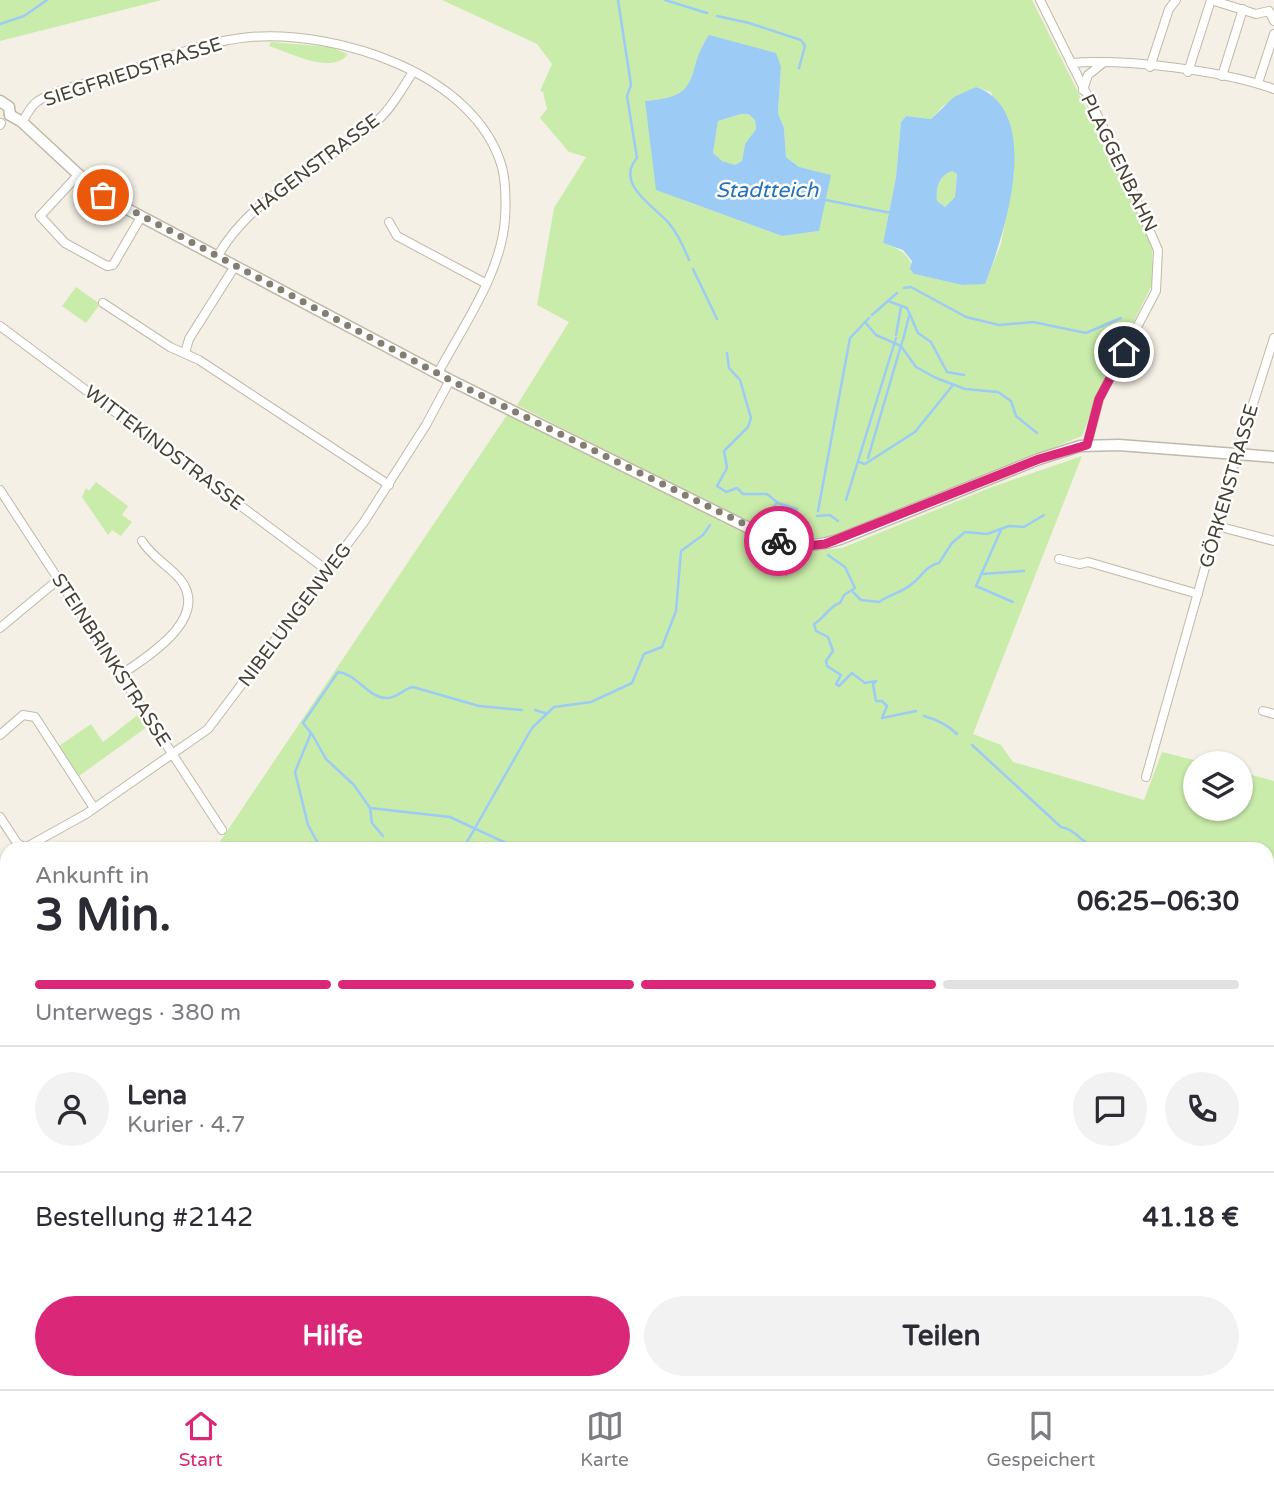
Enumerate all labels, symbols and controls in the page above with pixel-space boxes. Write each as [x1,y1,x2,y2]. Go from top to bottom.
street label: SIEGFRIEDSTRASSE [41,33,225,111]
street label: PLAGGENBAHN [1076,91,1162,235]
street label: HAGENSTRASSE [246,109,384,221]
pin [73,165,133,225]
icon: bag [84,176,122,214]
water label: Stadtteich [716,178,819,203]
pin [1094,322,1154,382]
icon: home [1105,333,1143,371]
street label: WITTEKINDSTRASSE [80,381,248,515]
street label: GÖRKENSTRASSE [1195,402,1263,570]
courier [744,506,814,576]
icon: bike [760,522,798,560]
street label: NIBELUNGENWEG [234,539,356,691]
street label: STEINBRINKSTRASSE [47,570,175,750]
map controls [1183,751,1253,821]
button: layers [1183,751,1253,821]
text: Ankunft in [35,862,149,890]
text: 06:25–06:30 [1077,886,1239,917]
text: 3 Min. [35,888,171,943]
text: Unterwegs · 380 m [35,999,241,1027]
button: person [35,1072,109,1146]
button: chat [1073,1072,1147,1146]
button: phone [1165,1072,1239,1146]
text: Lena [127,1080,187,1111]
text: Kurier · 4.7 [127,1111,245,1139]
text: Bestellung #2142 [35,1202,253,1233]
text: 41.18 € [1142,1202,1239,1233]
button: Hilfe [35,1296,630,1376]
button: Teilen [644,1296,1239,1376]
tab: Start [179,1407,223,1471]
tab: Karte [580,1407,629,1471]
tab: Gespeichert [986,1407,1095,1471]

